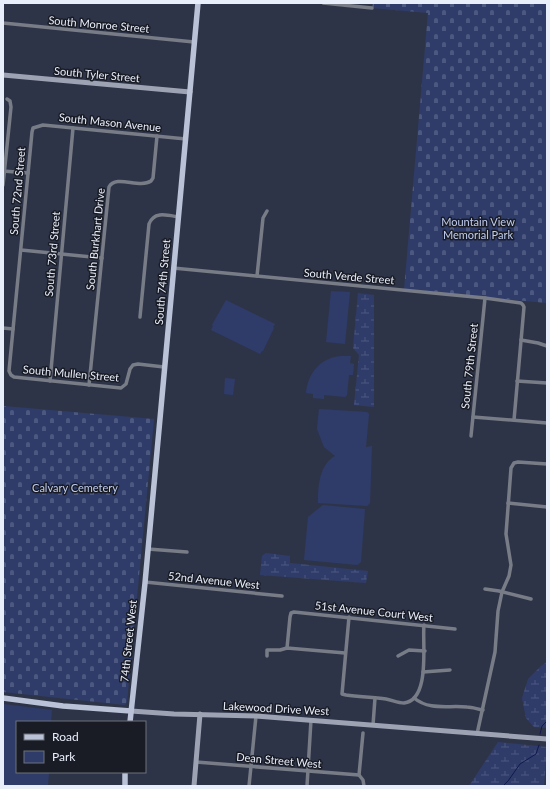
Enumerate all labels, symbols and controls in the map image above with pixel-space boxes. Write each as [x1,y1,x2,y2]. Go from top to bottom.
street label: South Monroe Street [48,13,150,35]
street label: South Tyler Street [54,64,140,84]
street label: South Mason Avenue [58,110,162,134]
street label: South 72nd Street [7,147,27,235]
street label: South Burkhart Drive [83,187,107,291]
street label: South 73rd Street [42,211,62,297]
park label: Mountain View Memorial Park [441,215,515,241]
street label: South 74th Street [152,239,172,325]
street label: South Verde Street [303,266,395,286]
street label: South 79th Street [458,323,480,409]
street label: South Mullen Street [22,362,120,384]
park label: Calvary Cemetery [32,481,118,494]
street label: 52nd Avenue West [168,569,260,591]
street label: 51st Avenue Court West [314,598,434,624]
street label: 74th Street West [117,599,139,683]
street label: Lakewood Drive West [223,699,329,717]
legend [16,721,146,773]
text: Road [52,729,79,744]
text: Park [52,749,76,764]
street label: Dean Street West [236,750,322,770]

